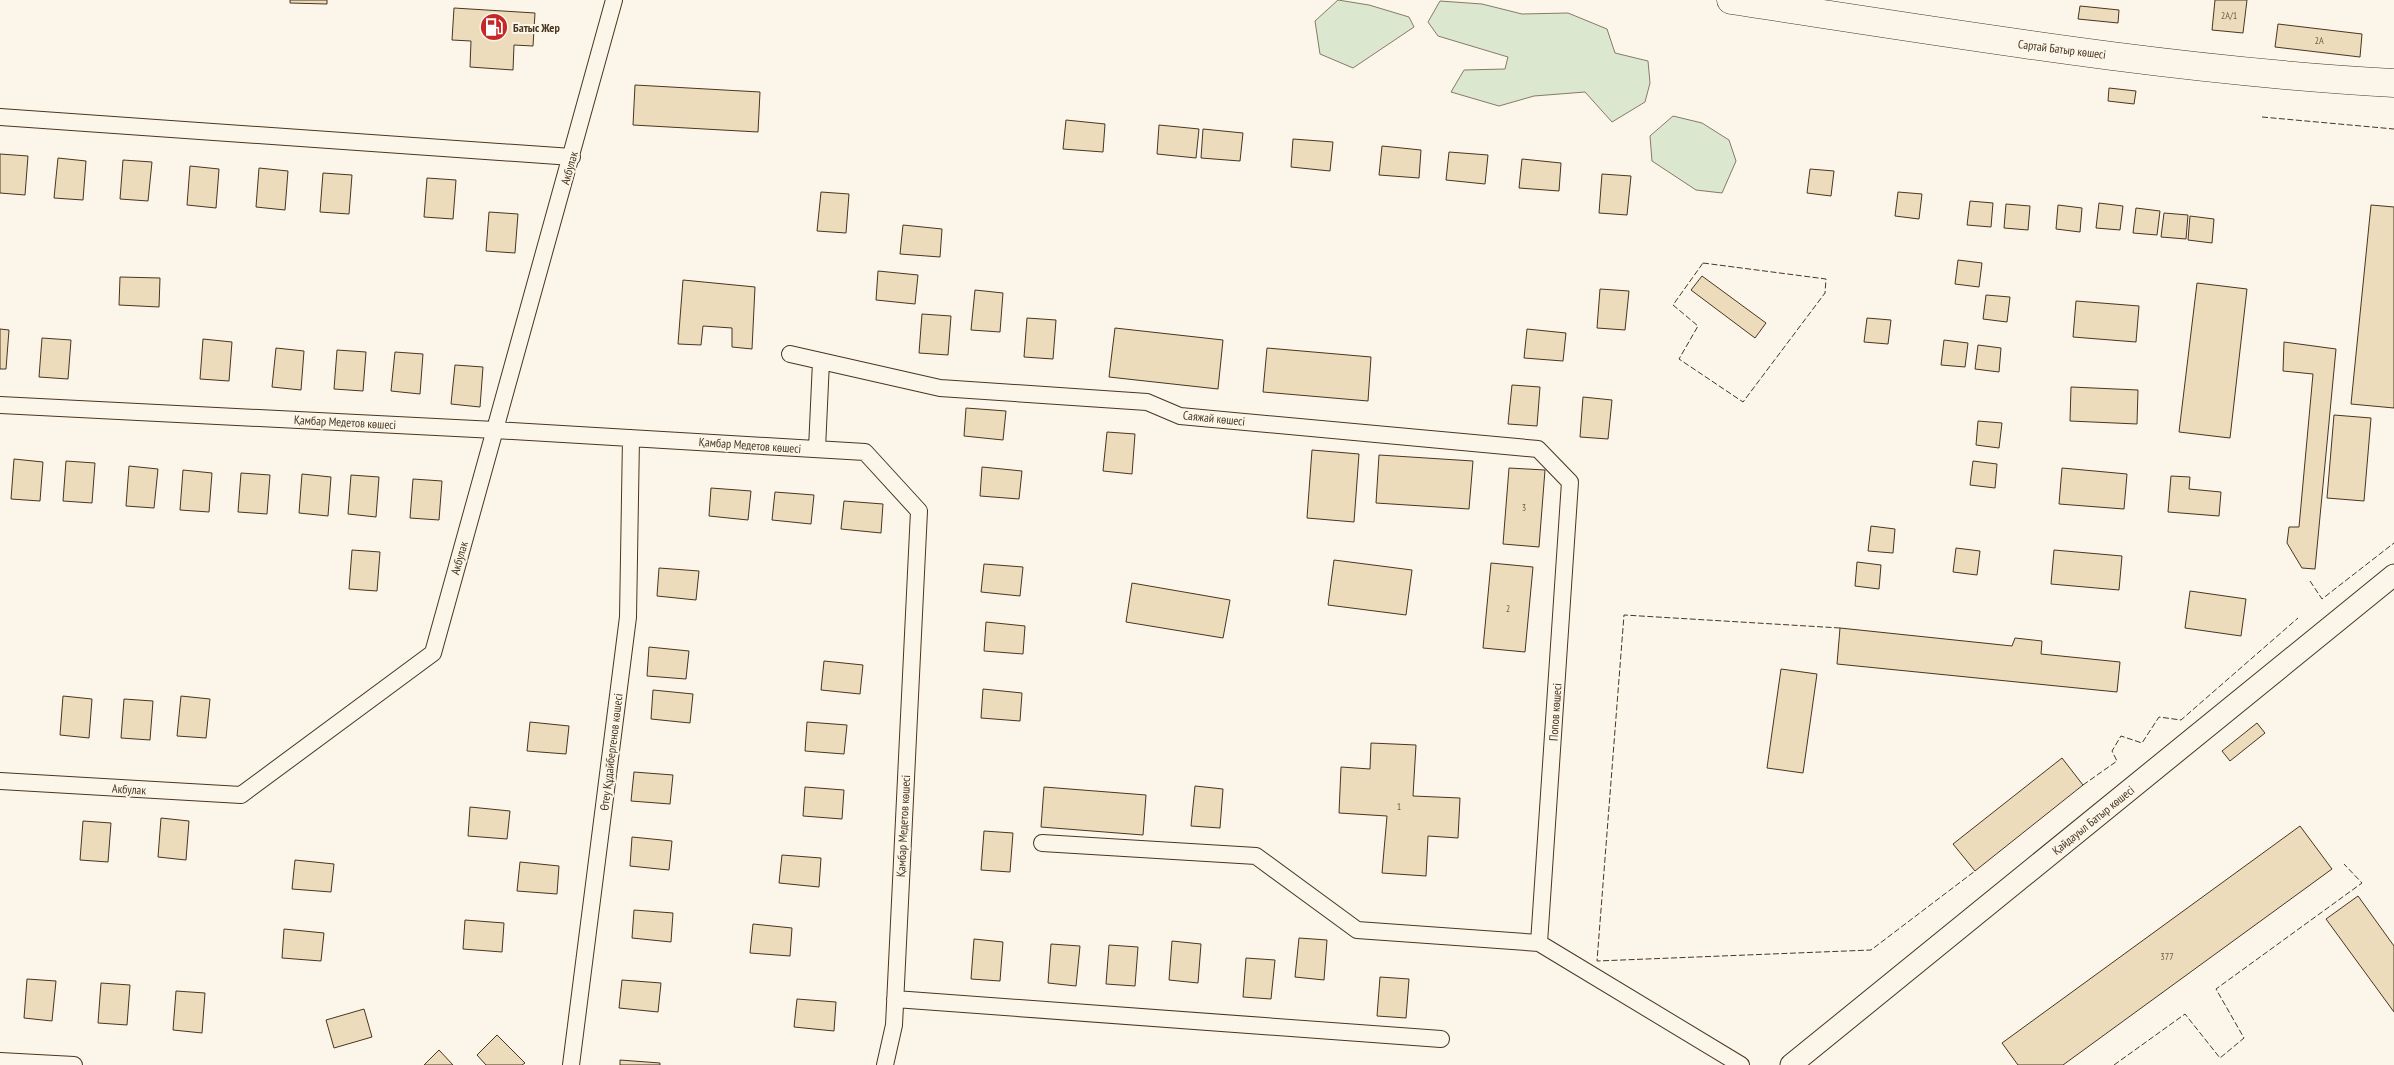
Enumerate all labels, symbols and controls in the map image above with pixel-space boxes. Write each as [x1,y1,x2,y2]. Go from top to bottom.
house number: 2А/1 [2221,9,2237,22]
fuel station icon: Батыс Жер [479,12,509,42]
place label: Батыс Жер [513,20,561,35]
house number: 2А [2314,34,2324,47]
street label: Сартай Батыр көшесі [2017,36,2107,62]
street label: Акбулак [557,149,581,186]
street label: Саяжай көшесі [1182,407,1246,429]
street label: Қамбар Медетов көшесі [293,412,397,432]
street label: Қамбар Медетов көшесі [698,434,802,456]
house number: 3 [1522,501,1526,514]
street label: Акбулак [447,539,471,576]
house number: 2 [1506,602,1510,615]
street label: Попов көшесі [1546,683,1564,741]
street label: Өтеу Құдайбергенов көшесі [596,693,626,811]
street label: Қамбар Медетов көшесі [893,774,913,878]
street label: Акбулак [112,781,147,797]
street label: Қайдауыл Батыр көшесі [2049,782,2137,858]
house number: 1 [1397,800,1401,813]
house number: 377 [2160,950,2174,963]

